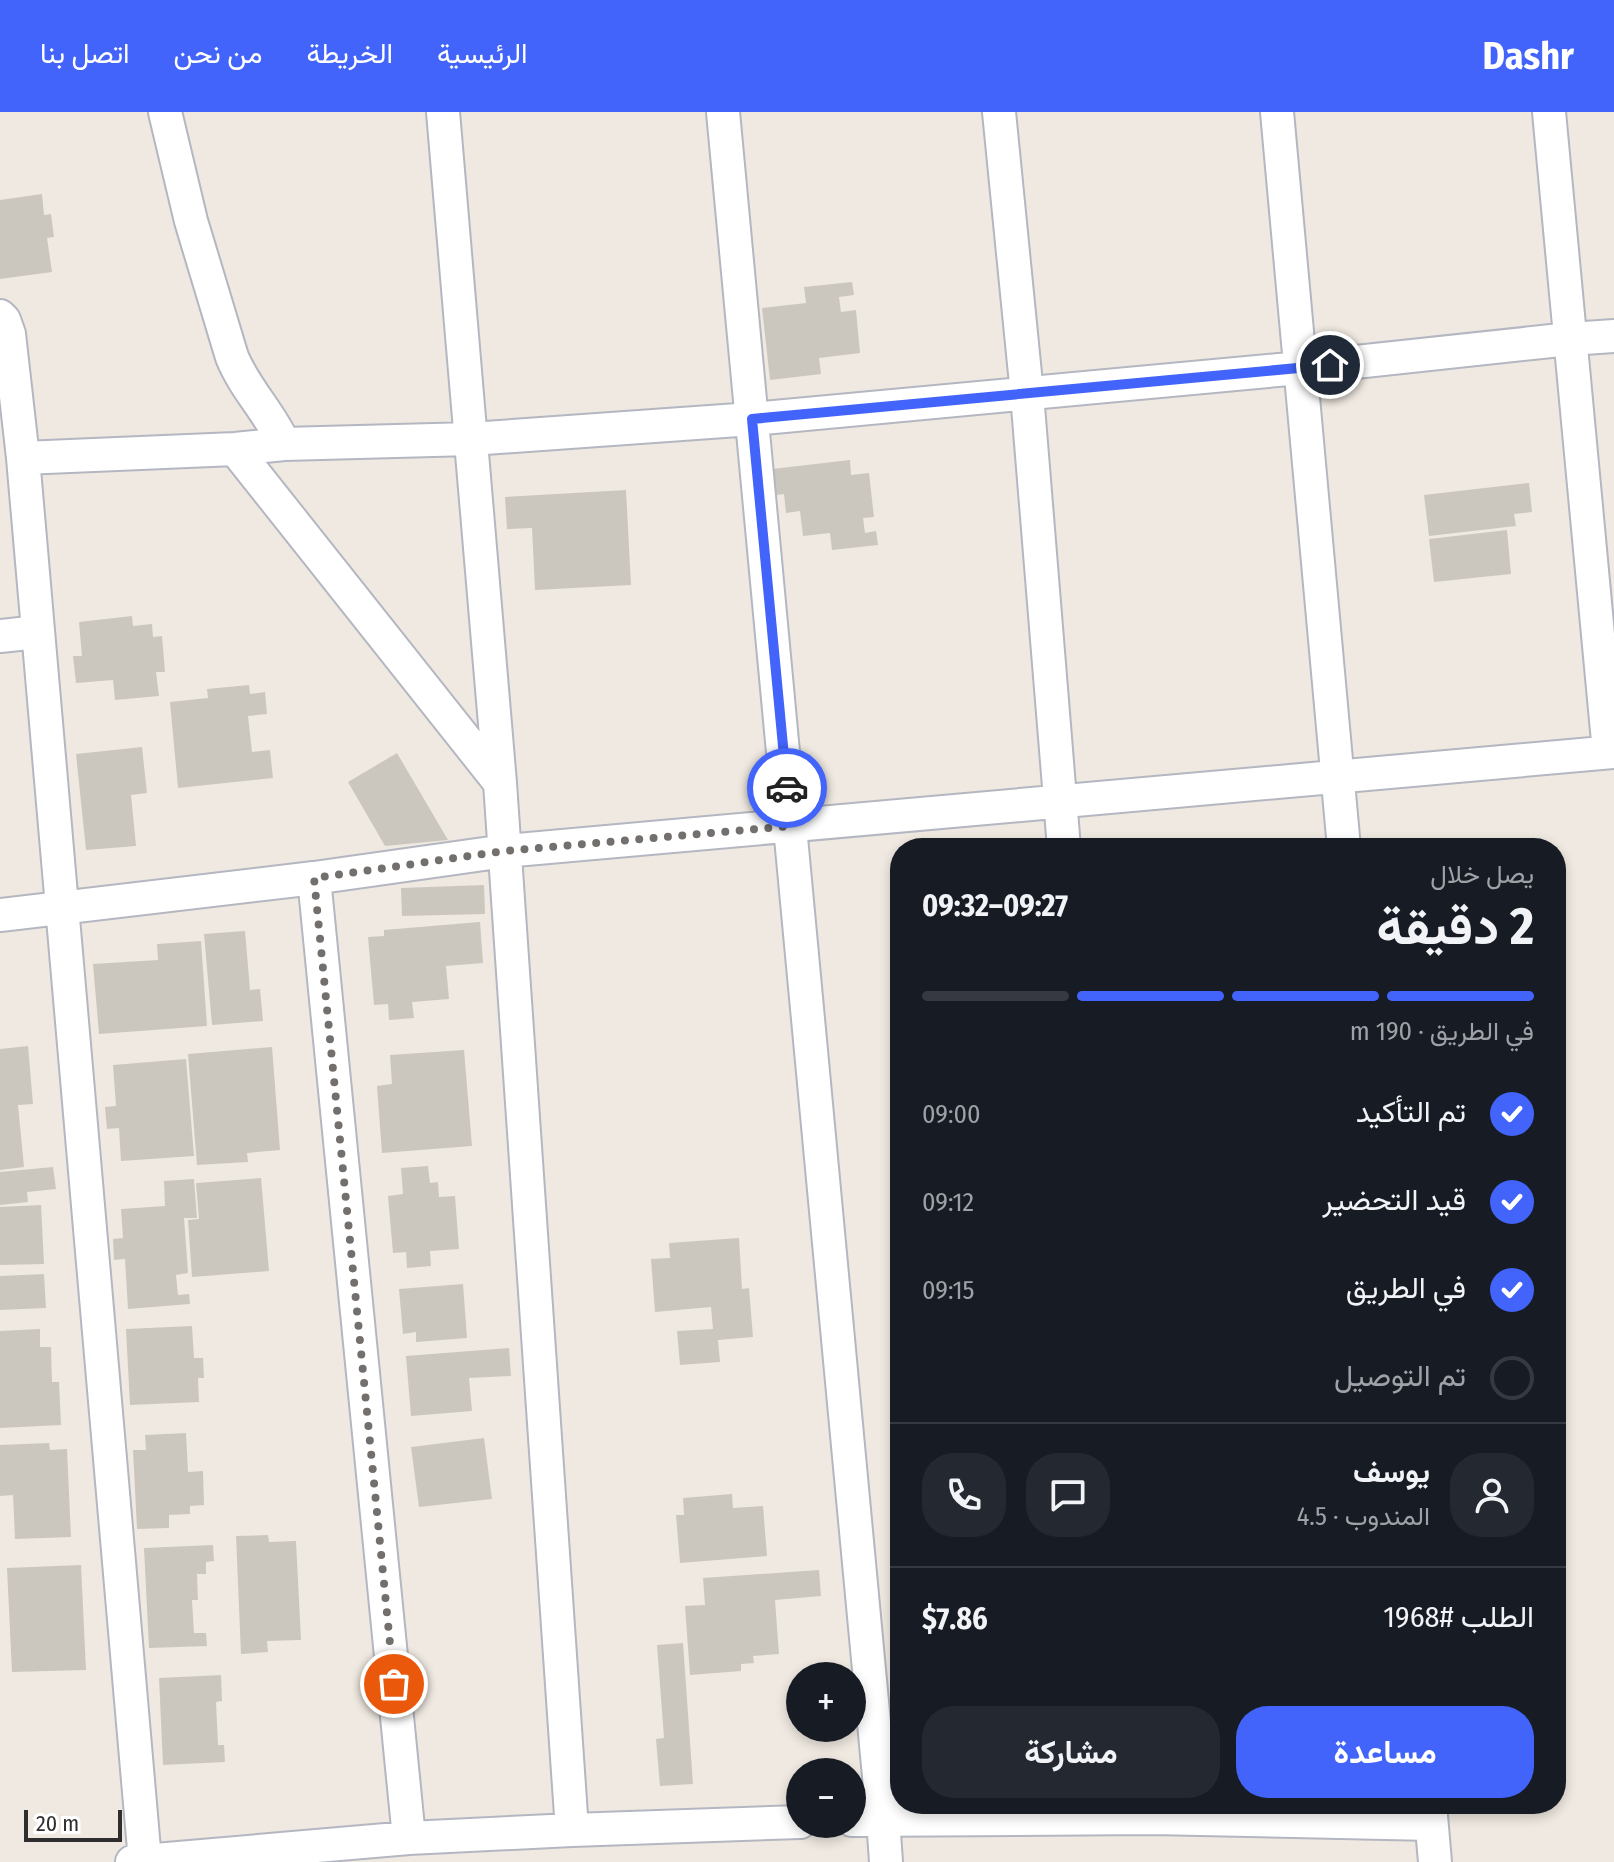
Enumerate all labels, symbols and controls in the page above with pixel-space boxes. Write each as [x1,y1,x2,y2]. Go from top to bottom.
text: Dashr [1483,33,1574,79]
text: اتصل بنا [40,37,130,70]
text: من نحن [174,37,262,70]
text: الخريطة [306,37,393,70]
text: الرئيسية [437,37,528,70]
pin [1296,331,1364,399]
icon: home [1308,343,1352,387]
courier [747,748,827,828]
icon: car [765,766,809,810]
text: يصل خلال [1430,859,1534,890]
text: 09:27–09:32 [922,888,1068,924]
text: 2 دقيقة [1376,895,1534,958]
text: في الطريق · 190 m [1350,1016,1534,1047]
icon: check [1490,1092,1534,1136]
text: تم التأكيد [1356,1094,1466,1130]
text: 09:00 [922,1099,981,1130]
icon: check [1490,1180,1534,1224]
text: قيد التحضير [1322,1182,1466,1218]
text: 09:12 [922,1187,974,1218]
icon: check [1490,1268,1534,1312]
text: في الطريق [1346,1270,1466,1306]
text: 09:15 [922,1275,975,1306]
text: تم التوصيل [1334,1358,1466,1394]
button: phone [922,1453,1006,1537]
button: chat [1026,1453,1110,1537]
button: person [1450,1453,1534,1537]
text: يوسف [1353,1454,1430,1490]
text: المندوب · 4.5 [1297,1501,1430,1532]
text: الطلب #1968 [1383,1599,1534,1635]
text: $7.86 [922,1601,988,1637]
pin [360,1650,428,1718]
icon: bag [372,1662,416,1706]
map controls [786,1662,866,1838]
button: + [786,1662,866,1742]
button: مشاركة [922,1706,1220,1798]
button: مساعدة [1236,1706,1534,1798]
button: − [786,1758,866,1838]
scale bar [24,1806,122,1842]
text: 20 m [36,1810,79,1837]

